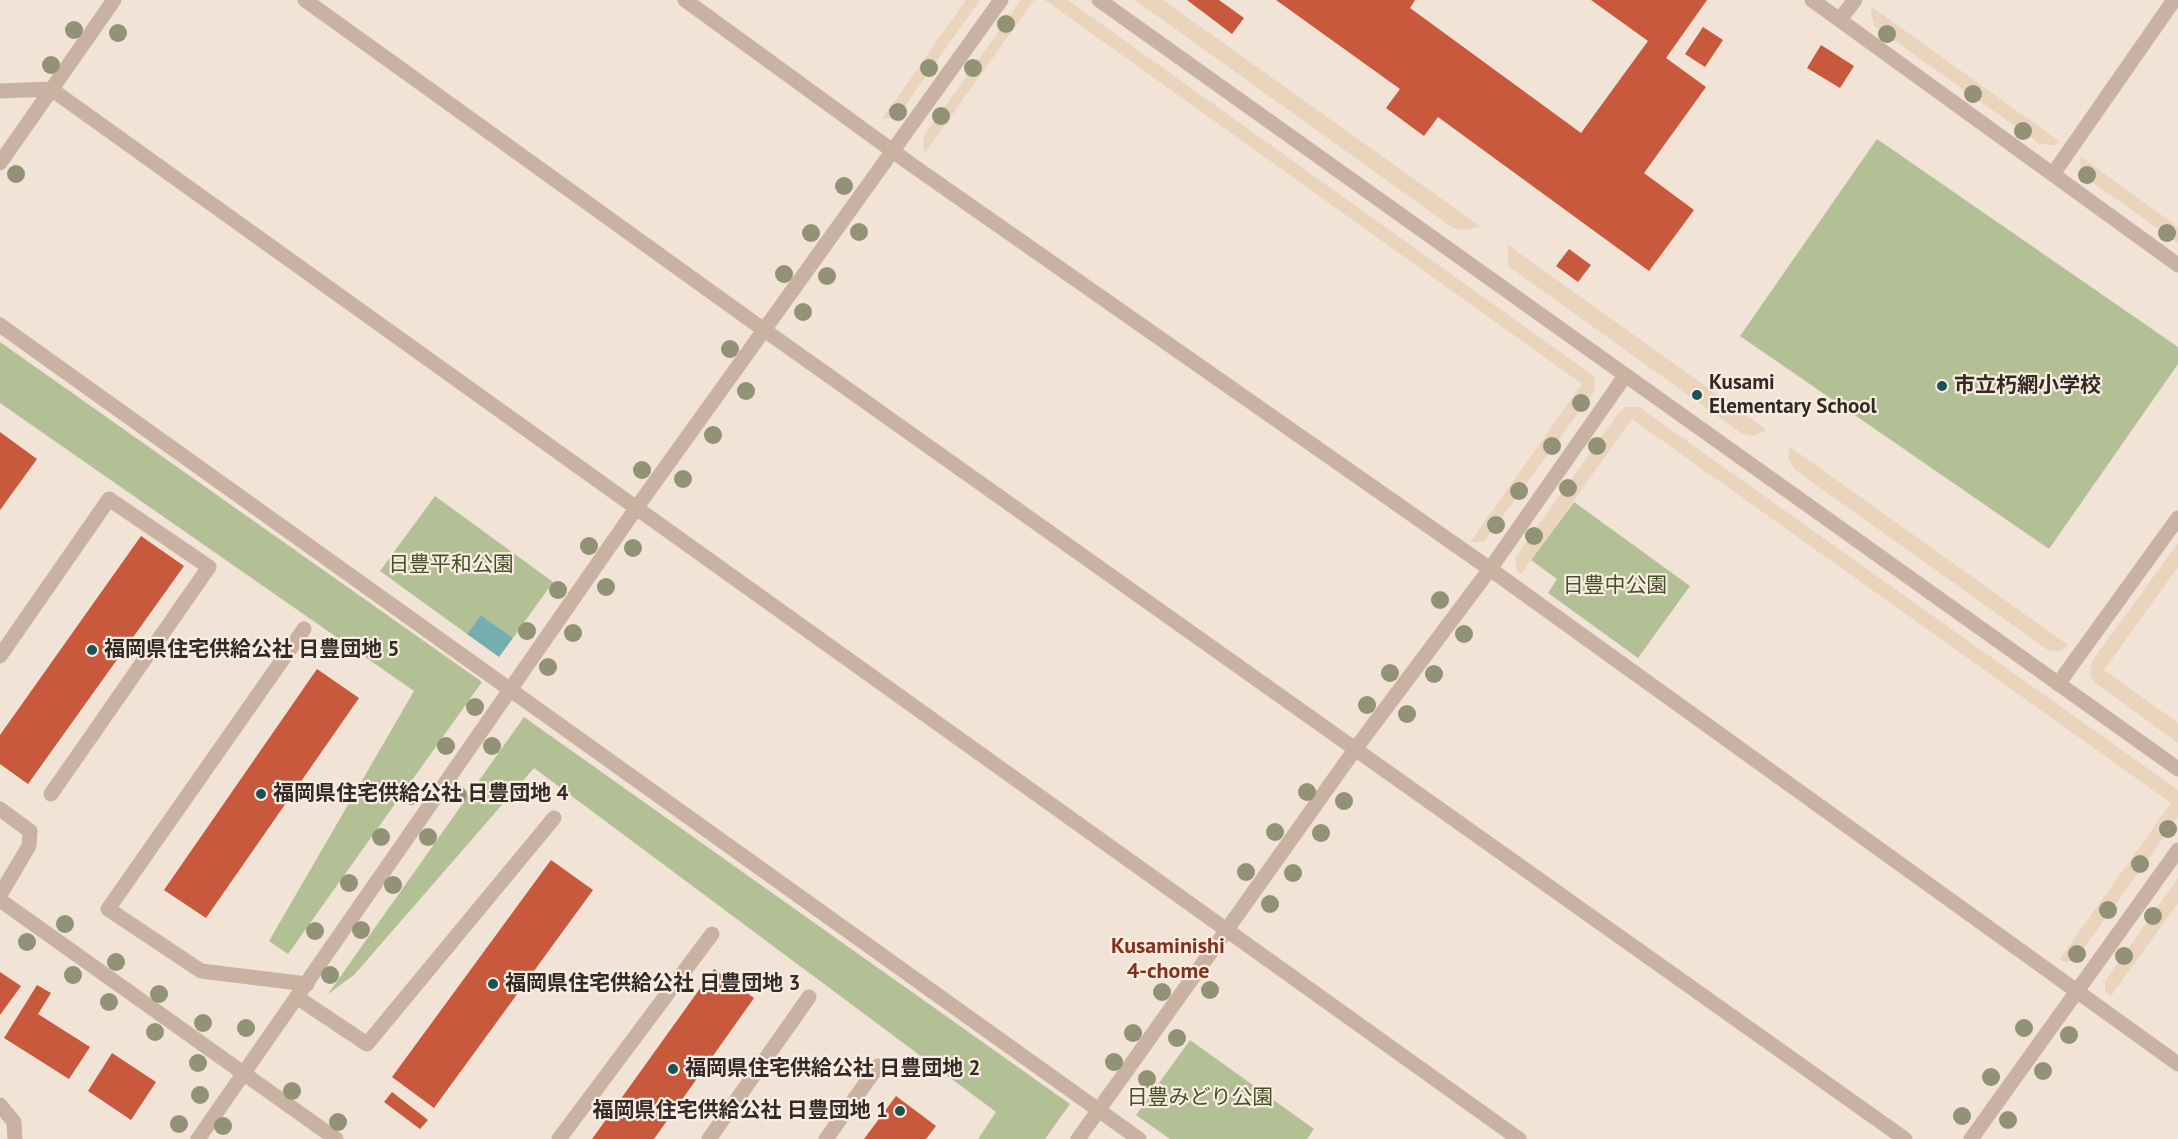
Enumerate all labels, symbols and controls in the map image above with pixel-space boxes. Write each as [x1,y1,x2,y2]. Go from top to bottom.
place label: Kusami Elementary School [1709,370,1877,420]
place label: 市立朽網小学校 [1954,373,2101,399]
marker: 市立朽網小学校 [1935,379,1949,393]
marker: Kusami Elementary School [1690,388,1704,402]
park label: 日豊平和公園 [388,552,514,578]
park label: 日豊中公園 [1563,573,1667,599]
place label: 福岡県住宅供給公社 日豊団地 5 [104,637,400,663]
marker: 福岡県住宅供給公社 日豊団地 5 [85,643,99,657]
place label: 福岡県住宅供給公社 日豊団地 4 [273,781,569,807]
marker: 福岡県住宅供給公社 日豊団地 4 [254,787,268,801]
district label: Kusaminishi 4-chome [1111,934,1225,986]
place label: 福岡県住宅供給公社 日豊団地 3 [505,971,801,997]
marker: 福岡県住宅供給公社 日豊団地 3 [486,977,500,991]
place label: 福岡県住宅供給公社 日豊団地 2 [685,1056,981,1082]
marker: 福岡県住宅供給公社 日豊団地 2 [666,1062,680,1076]
park label: 日豊みどり公園 [1127,1085,1273,1111]
place label: 福岡県住宅供給公社 日豊団地 1 [592,1098,888,1124]
marker: 福岡県住宅供給公社 日豊団地 1 [893,1104,907,1118]

